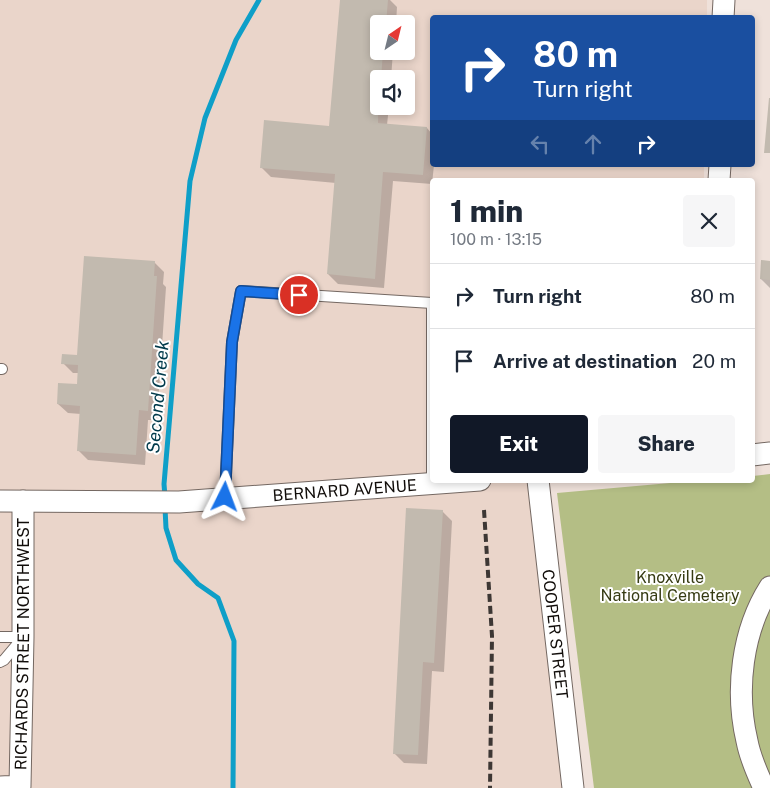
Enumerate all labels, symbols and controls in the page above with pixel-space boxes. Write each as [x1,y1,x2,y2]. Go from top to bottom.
north arrow [370,15,415,60]
map controls [370,15,415,115]
text: 80 m [533,34,618,75]
icon: right [450,35,515,100]
button: sound [370,70,415,115]
text: Turn right [533,76,633,102]
icon: left [526,130,554,158]
icon: ahead [579,130,607,158]
icon: right [632,130,660,158]
text: 1 min [450,193,523,229]
button: close [683,195,735,247]
text: 100 m · 13:15 [450,230,542,249]
pin [278,274,320,316]
icon: arrive [285,281,313,309]
icon: right [450,282,478,310]
text: Turn right [493,285,582,307]
text: 80 m [690,285,735,307]
water label: Second Creek [142,339,173,454]
icon: arrive [450,347,478,375]
text: Arrive at destination [493,350,677,372]
text: 20 m [692,350,736,372]
button: Exit [450,415,588,473]
button: Share [598,415,735,473]
position arrow [198,470,250,522]
street label: BERNARD AVENUE [272,476,417,505]
street label: RICHARDS STREET NORTHWEST [11,517,33,770]
street label: COOPER STREET [538,568,572,700]
park label: Knoxville National Cemetery [600,568,740,605]

